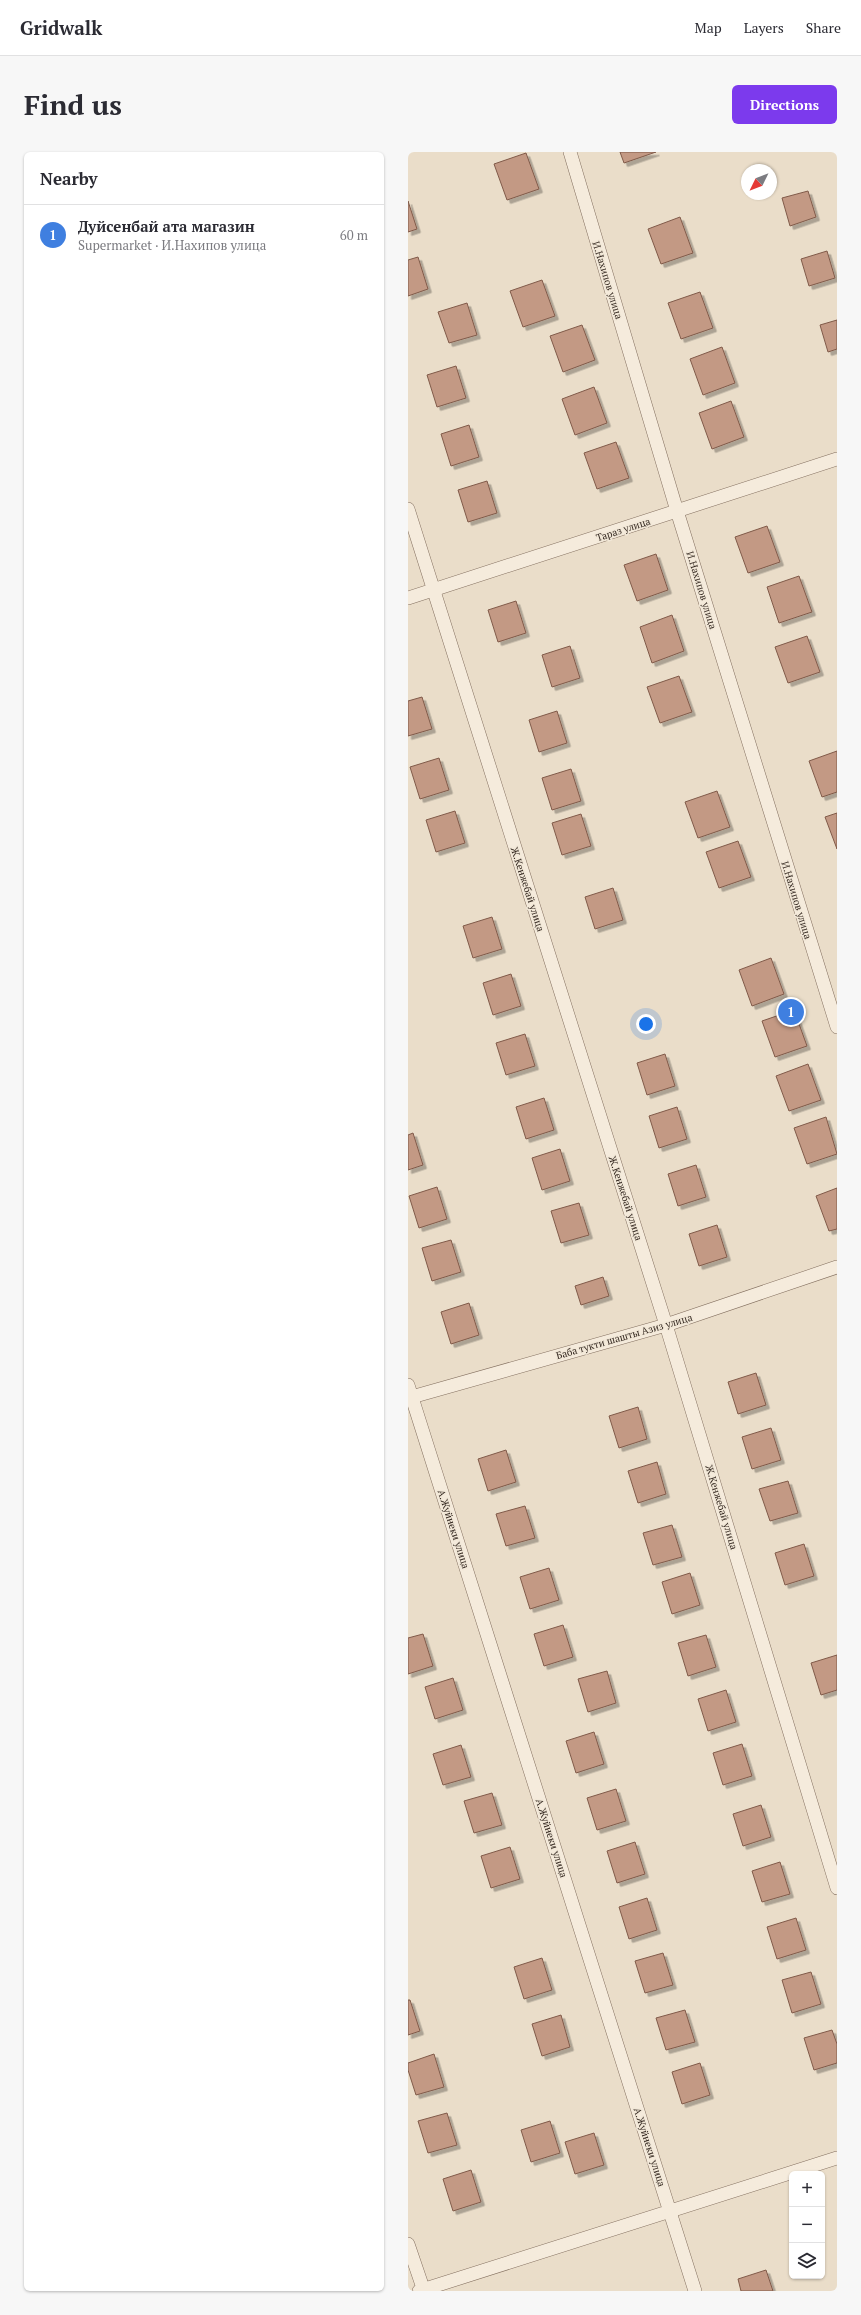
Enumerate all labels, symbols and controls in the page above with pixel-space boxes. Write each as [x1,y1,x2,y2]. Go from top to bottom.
text: Gridwalk [20,15,102,40]
text: Map [695,18,722,37]
text: Layers [744,18,784,37]
text: Share [806,18,841,37]
button: Directions [732,85,837,124]
text: Find us [24,86,122,123]
north arrow [741,164,777,200]
text: Nearby [40,167,98,190]
text: Дуйсенбай ата магазин [78,216,255,236]
text: 1 [49,226,57,244]
text: 60 m [340,226,368,244]
text: Supermarket · И.Нахипов улица [78,236,266,254]
street label: И.Нахипов улица [590,240,626,321]
street label: Тараз улица [594,515,652,544]
street label: И.Нахипов улица [684,550,720,631]
street label: Ж.Кенжебай улица [508,845,547,933]
street label: И.Нахипов улица [779,860,815,941]
pin: 1 [778,997,804,1027]
your location [636,1014,656,1034]
street label: Ж.Кенжебай улица [606,1154,645,1242]
street label: Баба тукти шашты Азиз улица [554,1311,694,1362]
street label: Ж.Кенжебай улица [702,1463,741,1551]
street label: А.Жуйнеки улица [435,1488,472,1570]
street label: А.Жуйнеки улица [533,1797,570,1879]
street label: А.Жуйнеки улица [631,2106,668,2188]
map controls [789,2171,825,2279]
button: + [789,2171,825,2207]
button: − [789,2207,825,2243]
button: layers [789,2243,825,2279]

